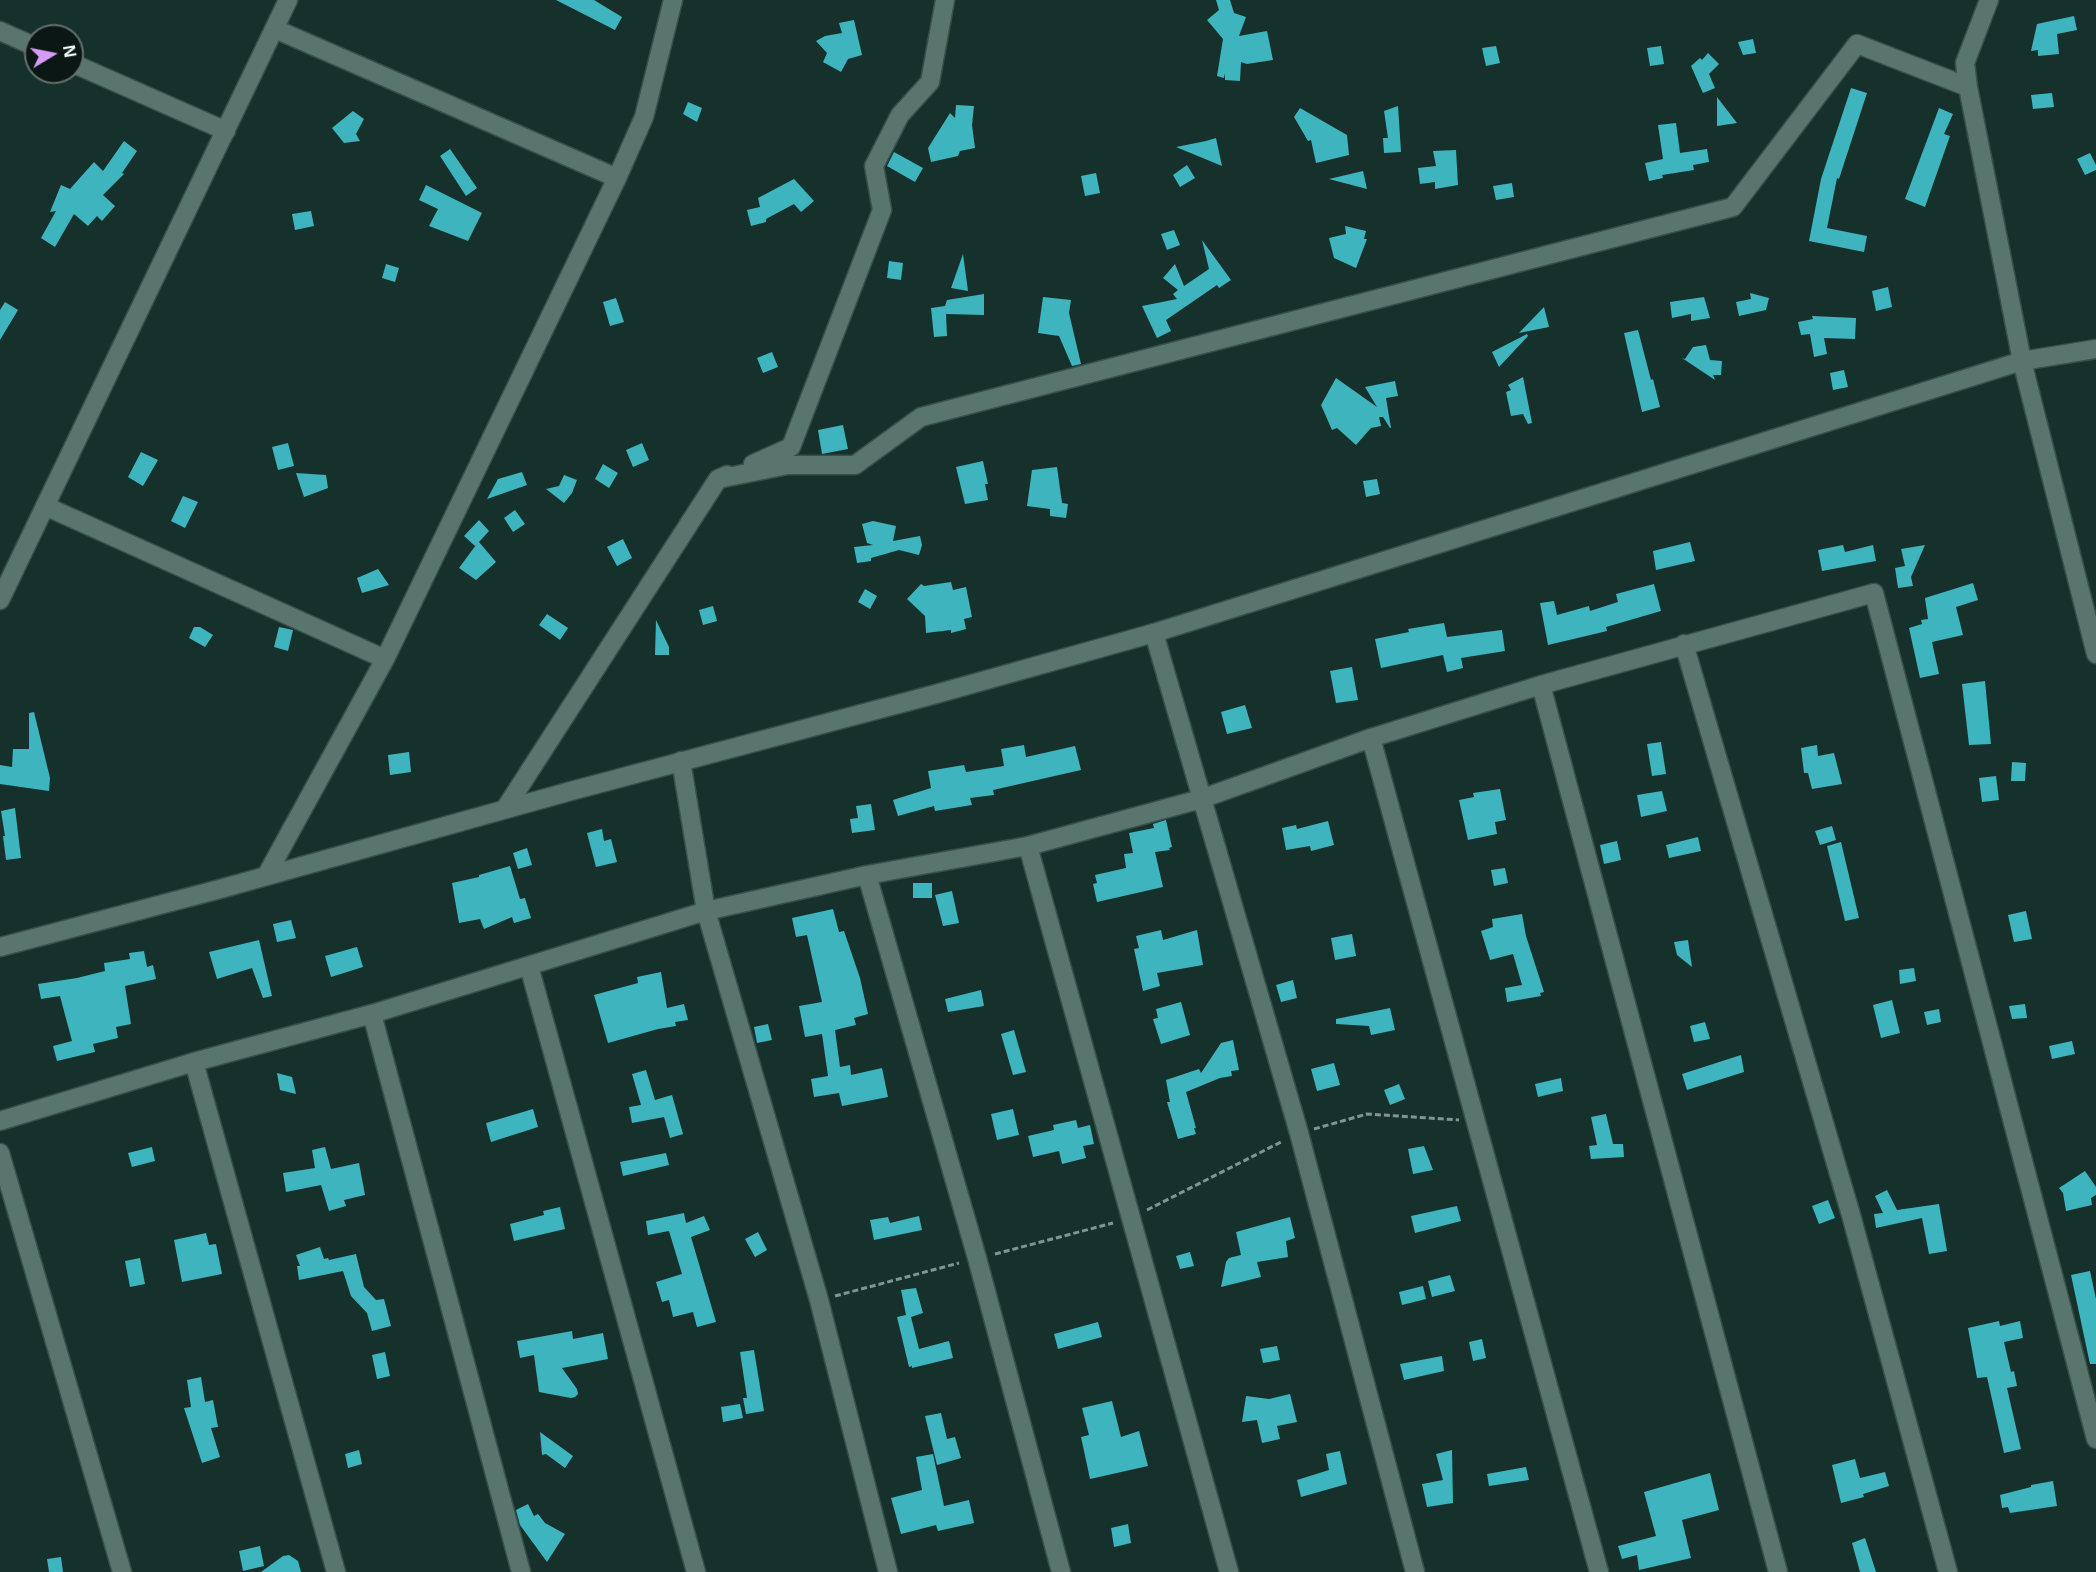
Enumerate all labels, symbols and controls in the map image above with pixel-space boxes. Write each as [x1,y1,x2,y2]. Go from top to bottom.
north arrow [24,24,84,84]
text: N [58,43,82,60]

